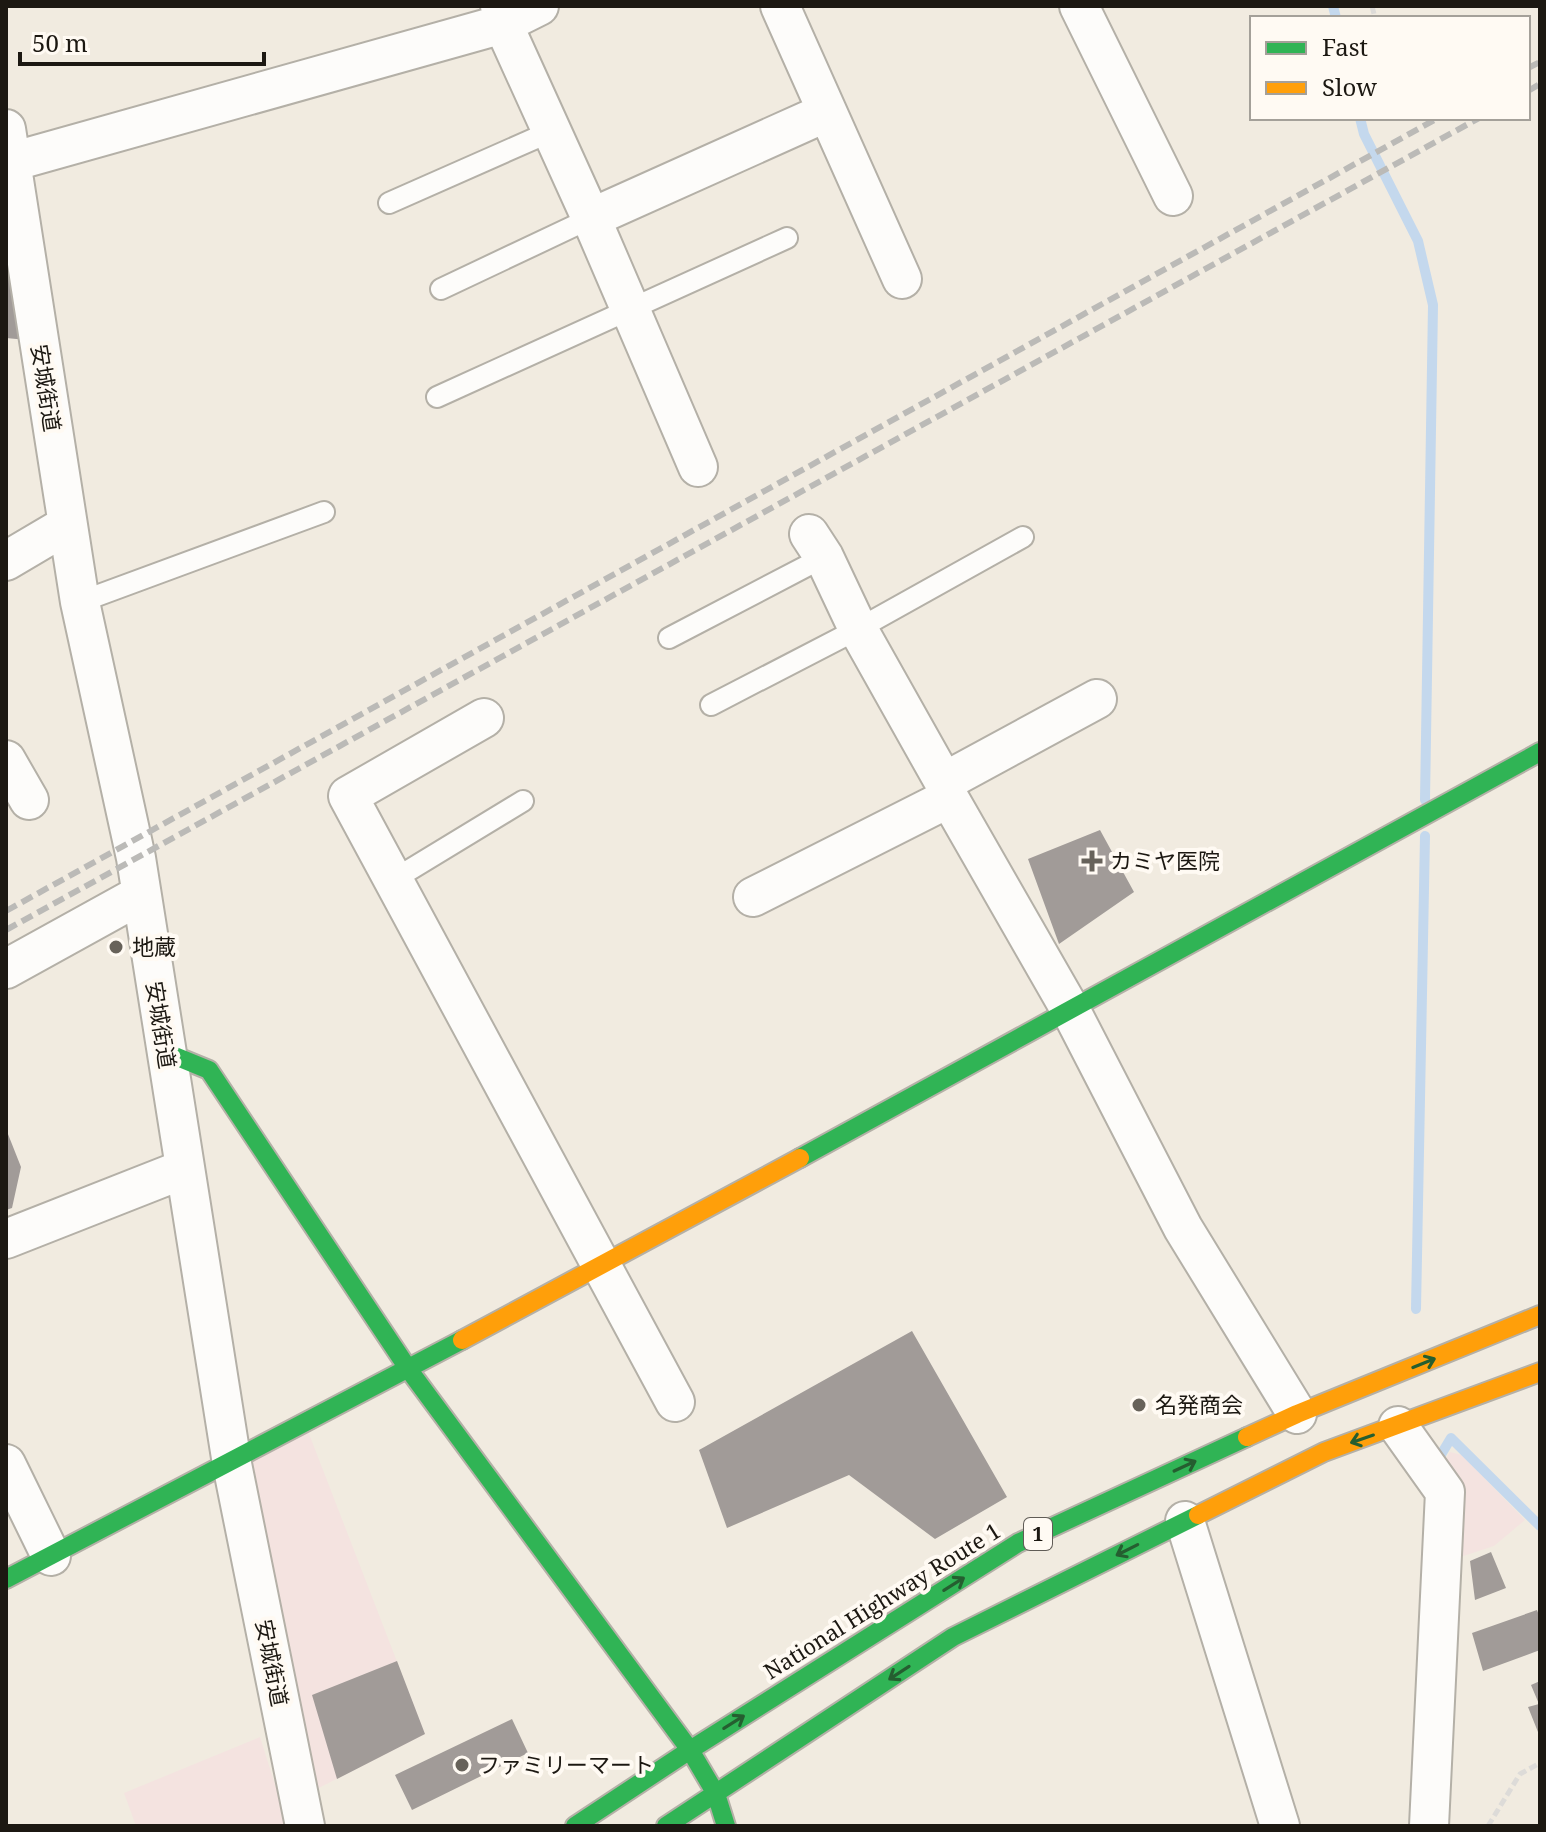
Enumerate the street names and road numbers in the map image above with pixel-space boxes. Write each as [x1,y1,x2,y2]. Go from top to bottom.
street label: 安城街道 [25,342,69,434]
street label: 安城街道 [140,979,184,1071]
street label: National Highway Route 1 [757,1515,1005,1685]
road number: 1 [1024,1518,1052,1550]
street label: 安城街道 [250,1617,296,1709]

